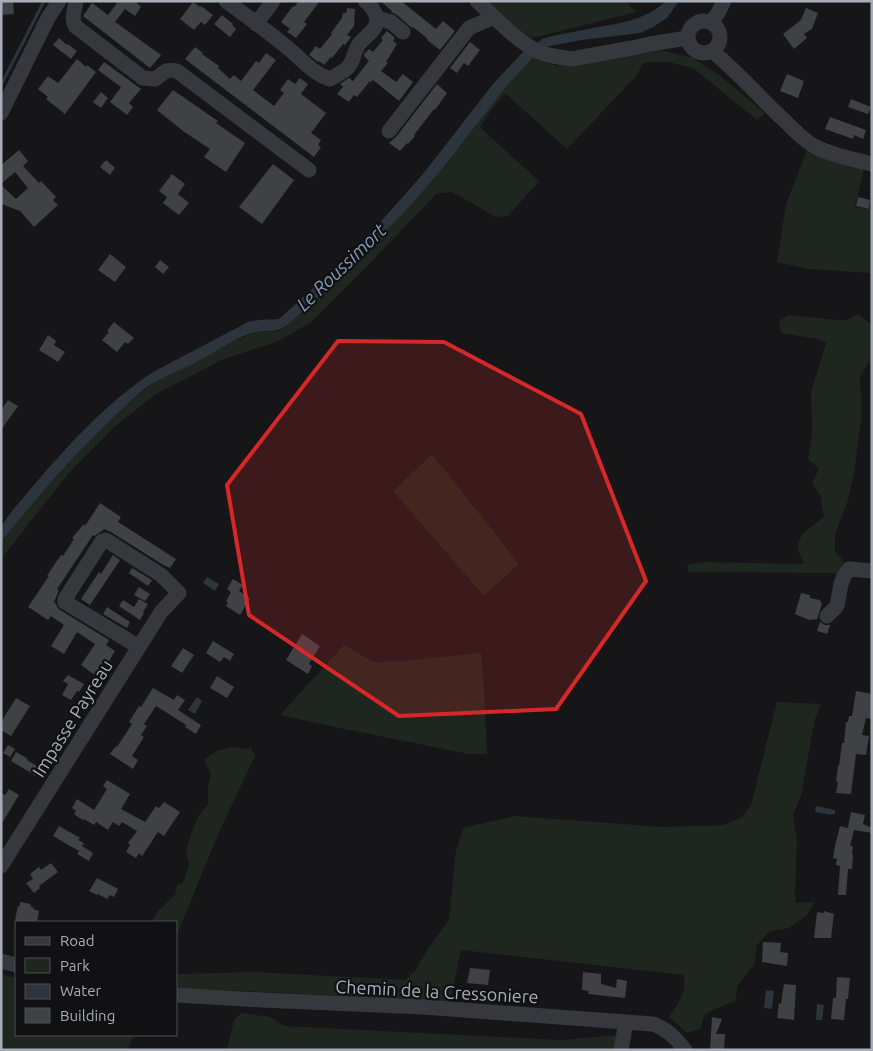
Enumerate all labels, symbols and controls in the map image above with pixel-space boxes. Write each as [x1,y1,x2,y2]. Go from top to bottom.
water label: Le Roussimort [292,218,391,315]
street label: Impasse Payreau [28,656,116,780]
legend [15,921,178,1036]
text: Road [60,932,95,949]
text: Park [60,957,90,974]
street label: Chemin de la Cressoniere [335,976,539,1006]
text: Water [60,982,101,999]
text: Building [60,1007,115,1024]

